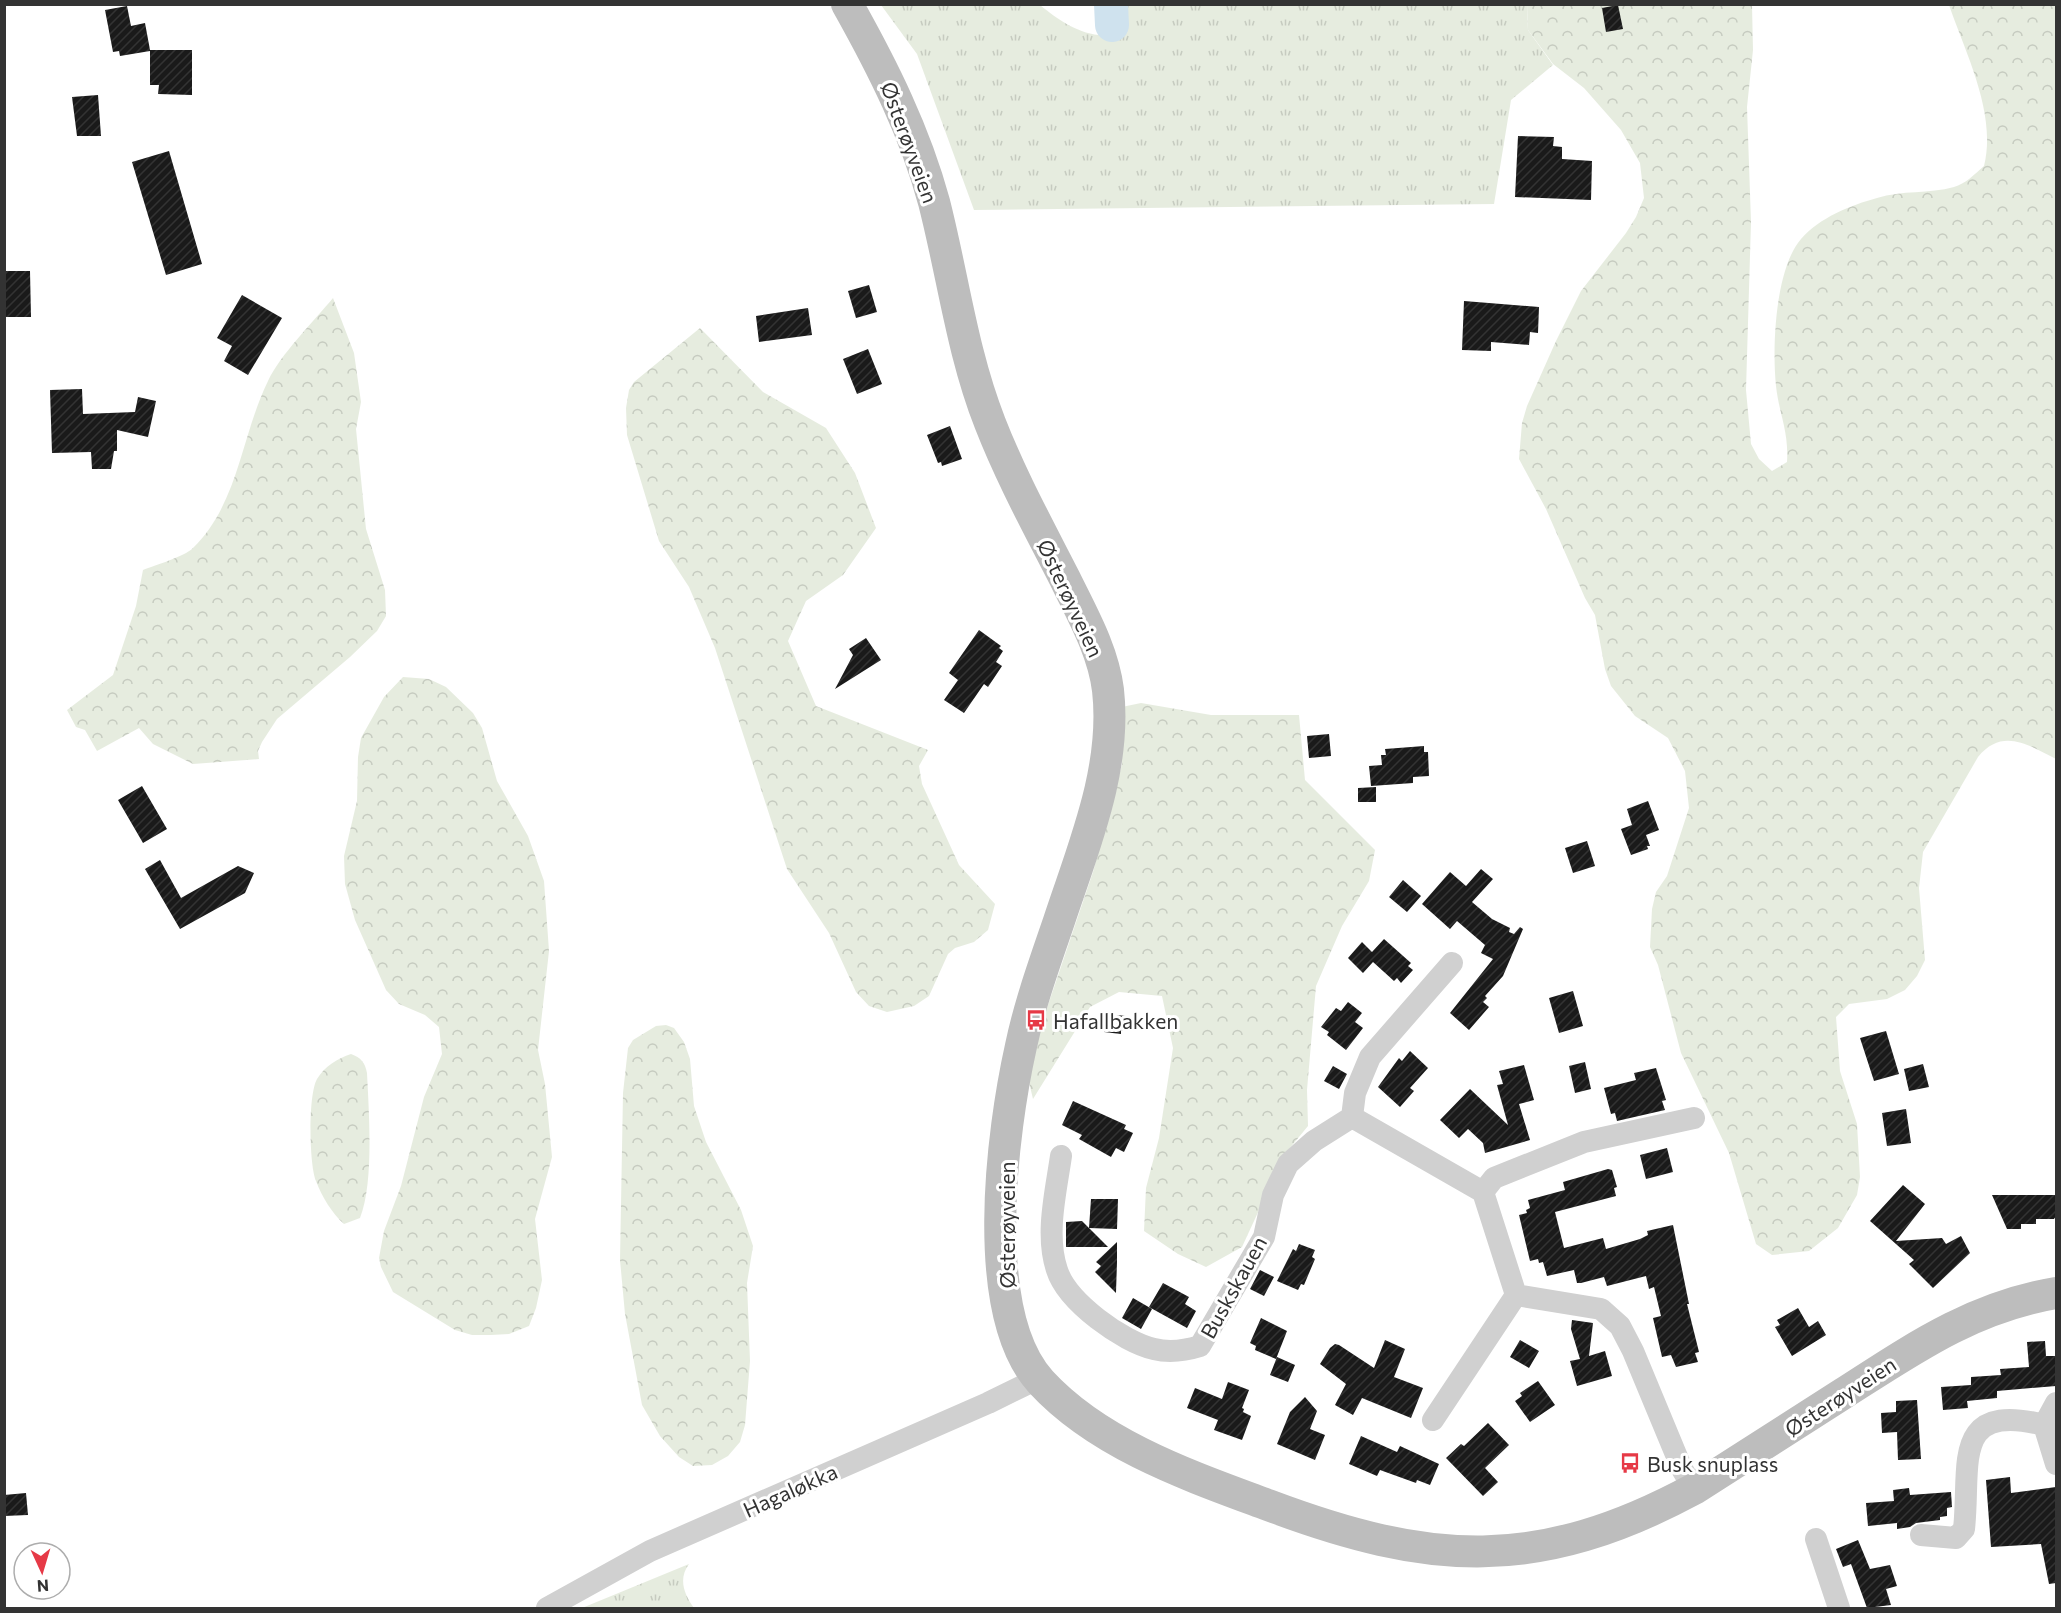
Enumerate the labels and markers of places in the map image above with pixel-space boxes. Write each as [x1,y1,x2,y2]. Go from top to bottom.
bus stop icon: Hafallbakken [1024,1008,1048,1032]
place label: Hafallbakken [1053,1008,1178,1033]
bus stop icon: Busk snuplass [1618,1451,1642,1475]
place label: Busk snuplass [1647,1451,1778,1476]

